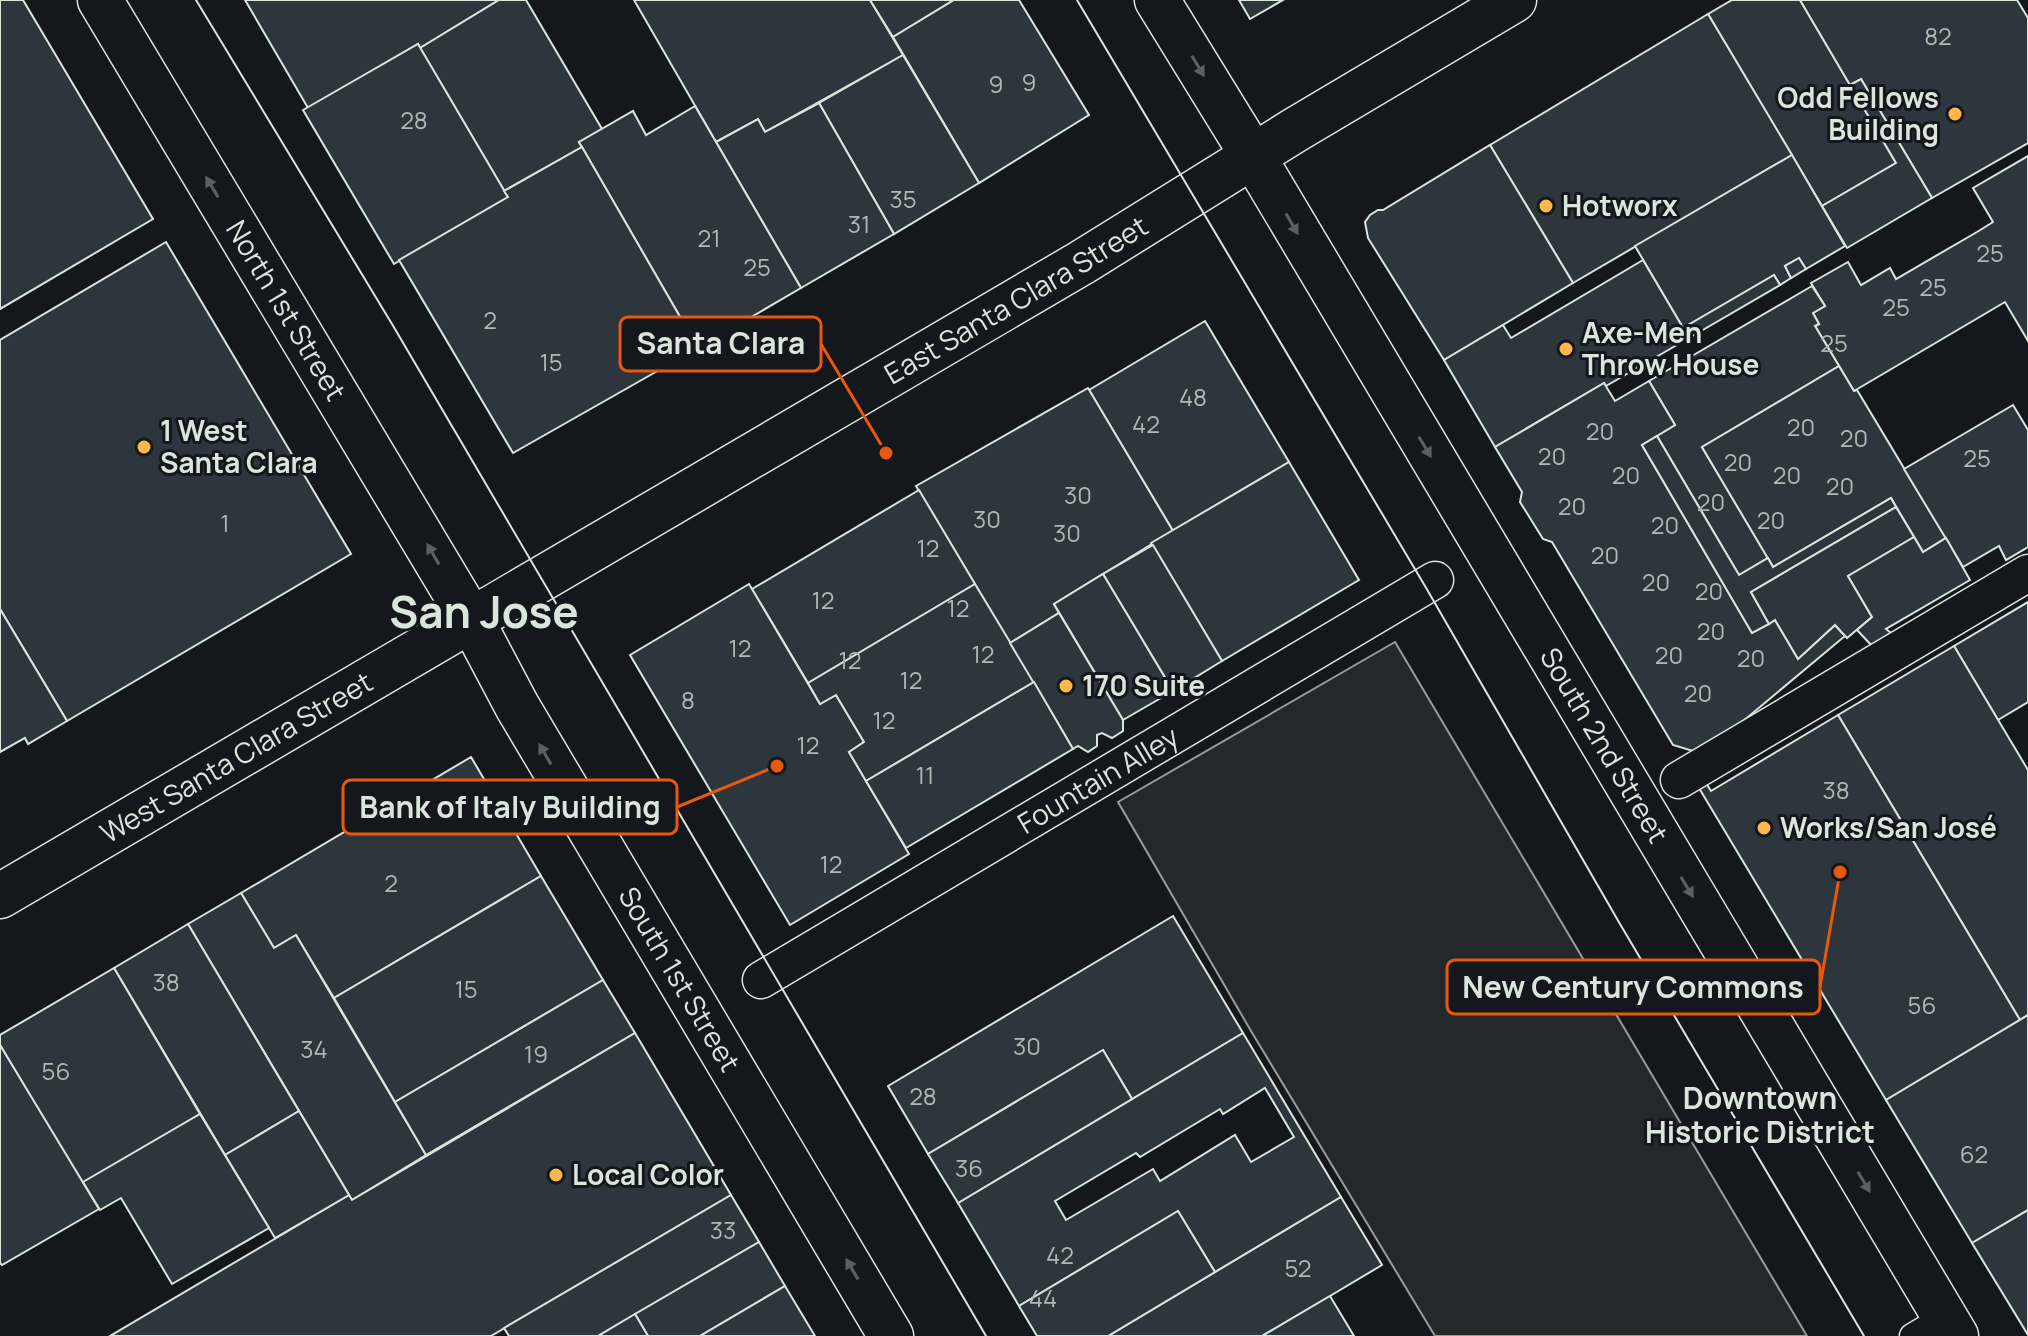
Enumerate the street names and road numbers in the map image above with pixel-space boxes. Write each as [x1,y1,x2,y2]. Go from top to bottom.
street label: East Santa Clara Street [877,206,1154,392]
street label: North 1st Street [218,213,356,407]
street label: South 2nd Street [1532,640,1678,849]
street label: West Santa Clara Street [93,662,379,851]
street label: Fountain Alley [1010,716,1185,842]
street label: South 1st Street [611,879,750,1078]

